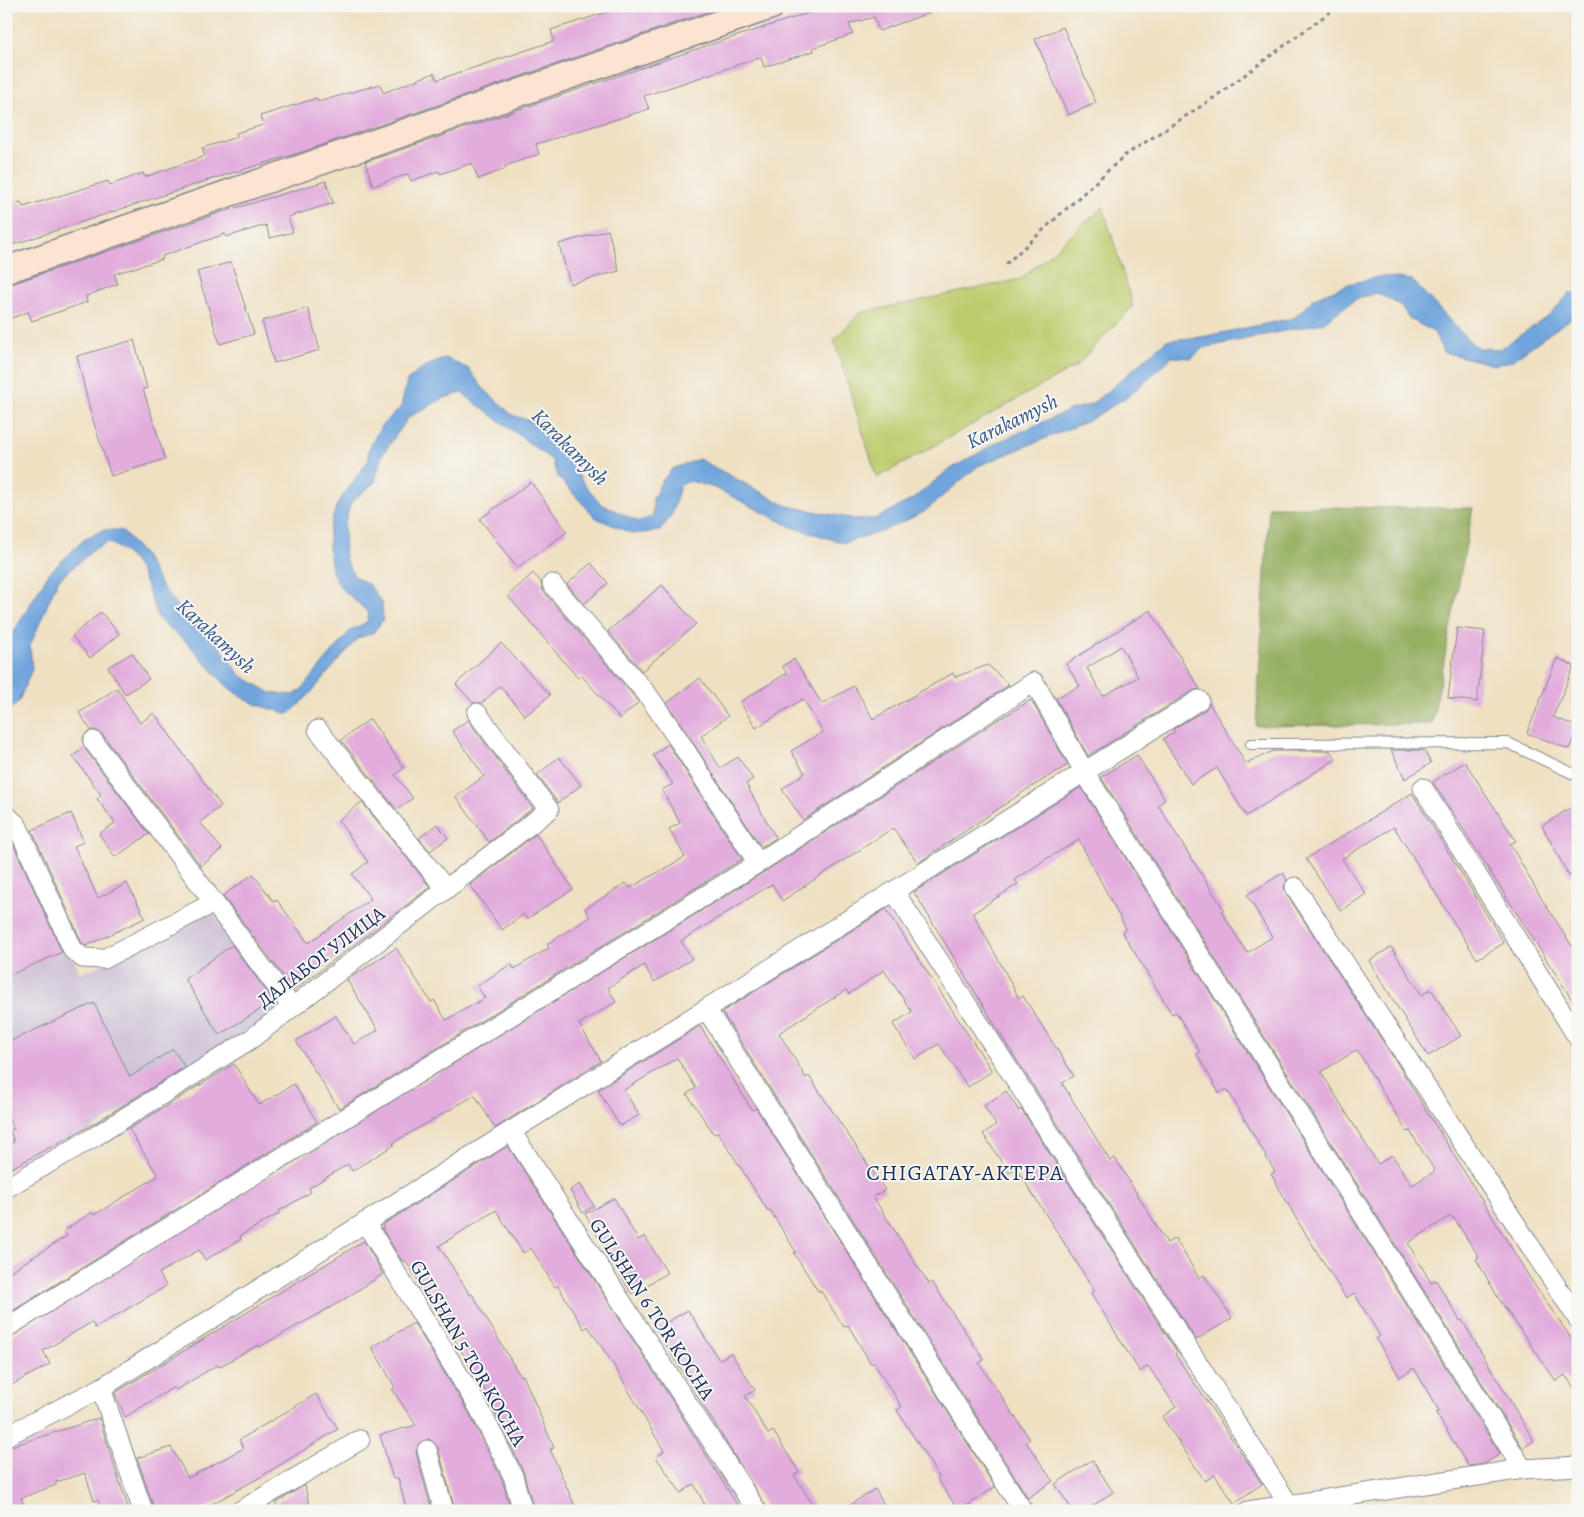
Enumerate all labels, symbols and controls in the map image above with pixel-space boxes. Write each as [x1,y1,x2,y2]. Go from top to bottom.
water label: Karakamysh [962,387,1062,455]
water label: Karakamysh [525,402,615,492]
water label: Karakamysh [170,592,262,680]
street label: ДАЛАБОГ УЛИЦА [252,900,391,1014]
district label: CHIGATAY-AKTEPA [866,1158,1064,1188]
street label: GULSHAN 6 TOR KOCHA [583,1213,721,1405]
street label: GULSHAN 5 TOR KOCHA [404,1255,533,1451]

